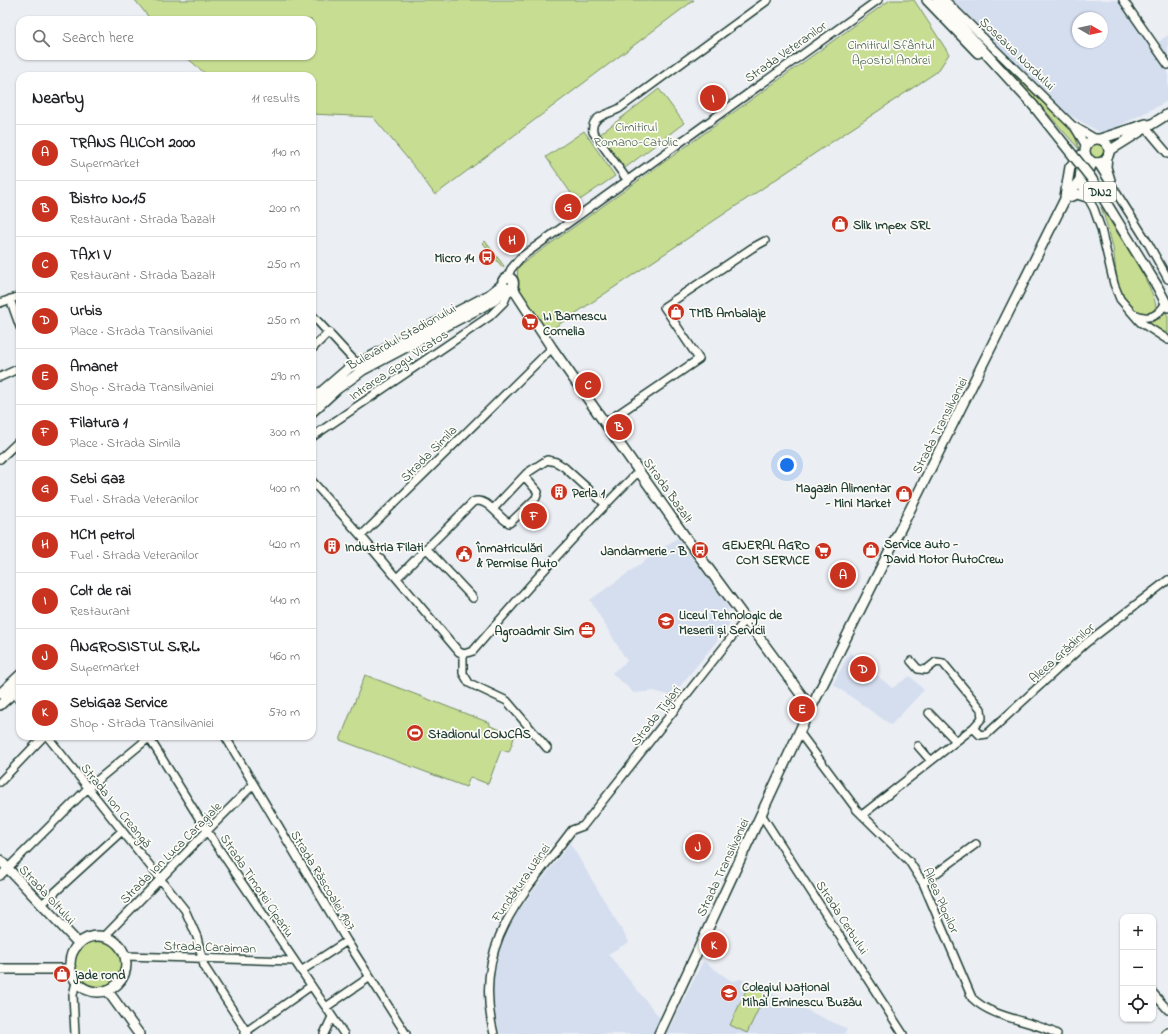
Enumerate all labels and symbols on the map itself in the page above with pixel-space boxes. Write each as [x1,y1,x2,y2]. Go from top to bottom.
north arrow [1072,12,1108,48]
street label: Șoseaua Nordului [975,13,1059,95]
street label: Strada Veteranilor [741,16,832,88]
park label: Cimitirul Sfântul Apostol Andrei [847,36,935,70]
pin: I [700,83,726,113]
park label: Cimitirul Romano-Catolic [594,118,678,152]
road number: DN2 [1084,182,1116,202]
pin: G [555,192,581,222]
shop icon: Slik Impex SRL [830,214,850,234]
place label: Slik Impex SRL [853,216,931,235]
pin: H [499,225,525,255]
bus stop icon: Micro 14 [477,247,497,267]
place label: Micro 14 [434,249,475,268]
street label: Bulevardul Stadionului [343,299,460,376]
shop icon: TMB Ambalaje [666,302,686,322]
place label: TMB Ambalaje [689,304,767,323]
place label: I.I Barnescu Cornelia [543,307,607,341]
supermarket icon: I.I Barnescu Cornelia [520,312,540,332]
street label: Intrarea Gogu Vicatos [345,325,453,406]
pin: C [575,370,601,400]
street label: Strada Transilvaniei [908,374,973,477]
pin: B [606,412,632,442]
street label: Strada Simila [396,421,462,487]
street label: Strada Bazalt [638,454,698,528]
your location [777,455,797,475]
place label: Magazin Alimentar - Mini Market [796,479,892,513]
building icon: Perla 1 [549,482,569,502]
place label: Perla 1 [572,484,606,503]
shop icon: Magazin Alimentar - Mini Market [894,484,914,504]
pin: F [521,501,547,531]
place label: Service auto - David Motor AutoCrew [883,535,1004,569]
building icon: Industria Filati [322,536,342,556]
place label: GENERAL AGRO COM SERVICE [722,536,810,570]
place label: Industria Filati [345,538,423,557]
place label: Înmatriculări & Permise Auto [475,539,558,573]
bus stop icon: Jandarmerie - B [690,540,710,560]
shop icon: Service auto - David Motor AutoCrew [861,540,881,560]
supermarket icon: GENERAL AGRO COM SERVICE [813,541,833,561]
place label: Jandarmerie - B [601,542,687,561]
public building icon: Înmatriculări & Permise Auto [454,544,474,564]
pin: A [830,560,856,590]
place label: Liceul Tehnologic de Meserii și Servicii [679,606,783,640]
school or university icon: Liceul Tehnologic de Meserii și Servicii [656,611,676,631]
street label: Aleea Grădinilor [1025,618,1100,688]
office icon: Agroadmir Sim [577,620,597,640]
place label: Agroadmir Sim [495,622,574,643]
pin: D [850,654,876,684]
street label: Strada Țiglari [627,682,687,751]
pin: E [789,694,815,724]
sports icon: Stadionul CONCAS [405,723,425,743]
place label: Stadionul CONCAS [428,725,532,744]
street label: Strada Ion Creangă [75,760,156,853]
street label: Strada Ion Luca Caragiale [116,798,227,909]
street label: Strada Transilvaniei [692,815,754,920]
street label: Strada Răscoalei 1907 [285,827,361,935]
street label: Strada Timotei Cipariu [215,830,298,941]
pin: J [685,832,711,862]
street label: Fundătura Uzinei [487,840,555,927]
street label: Strada Oltului [14,861,80,929]
street label: Aleea Plopilor [918,865,964,937]
street label: Strada Cerbului [811,877,873,958]
pin: K [701,930,727,960]
street label: Strada Caraiman [163,936,256,959]
shop icon: jade rond [52,964,72,984]
place label: jade rond [73,966,126,985]
place label: Colegiul Național Mihai Eminescu Buzău [742,978,863,1012]
school or university icon: Colegiul Național Mihai Eminescu Buzău [719,983,739,1003]

